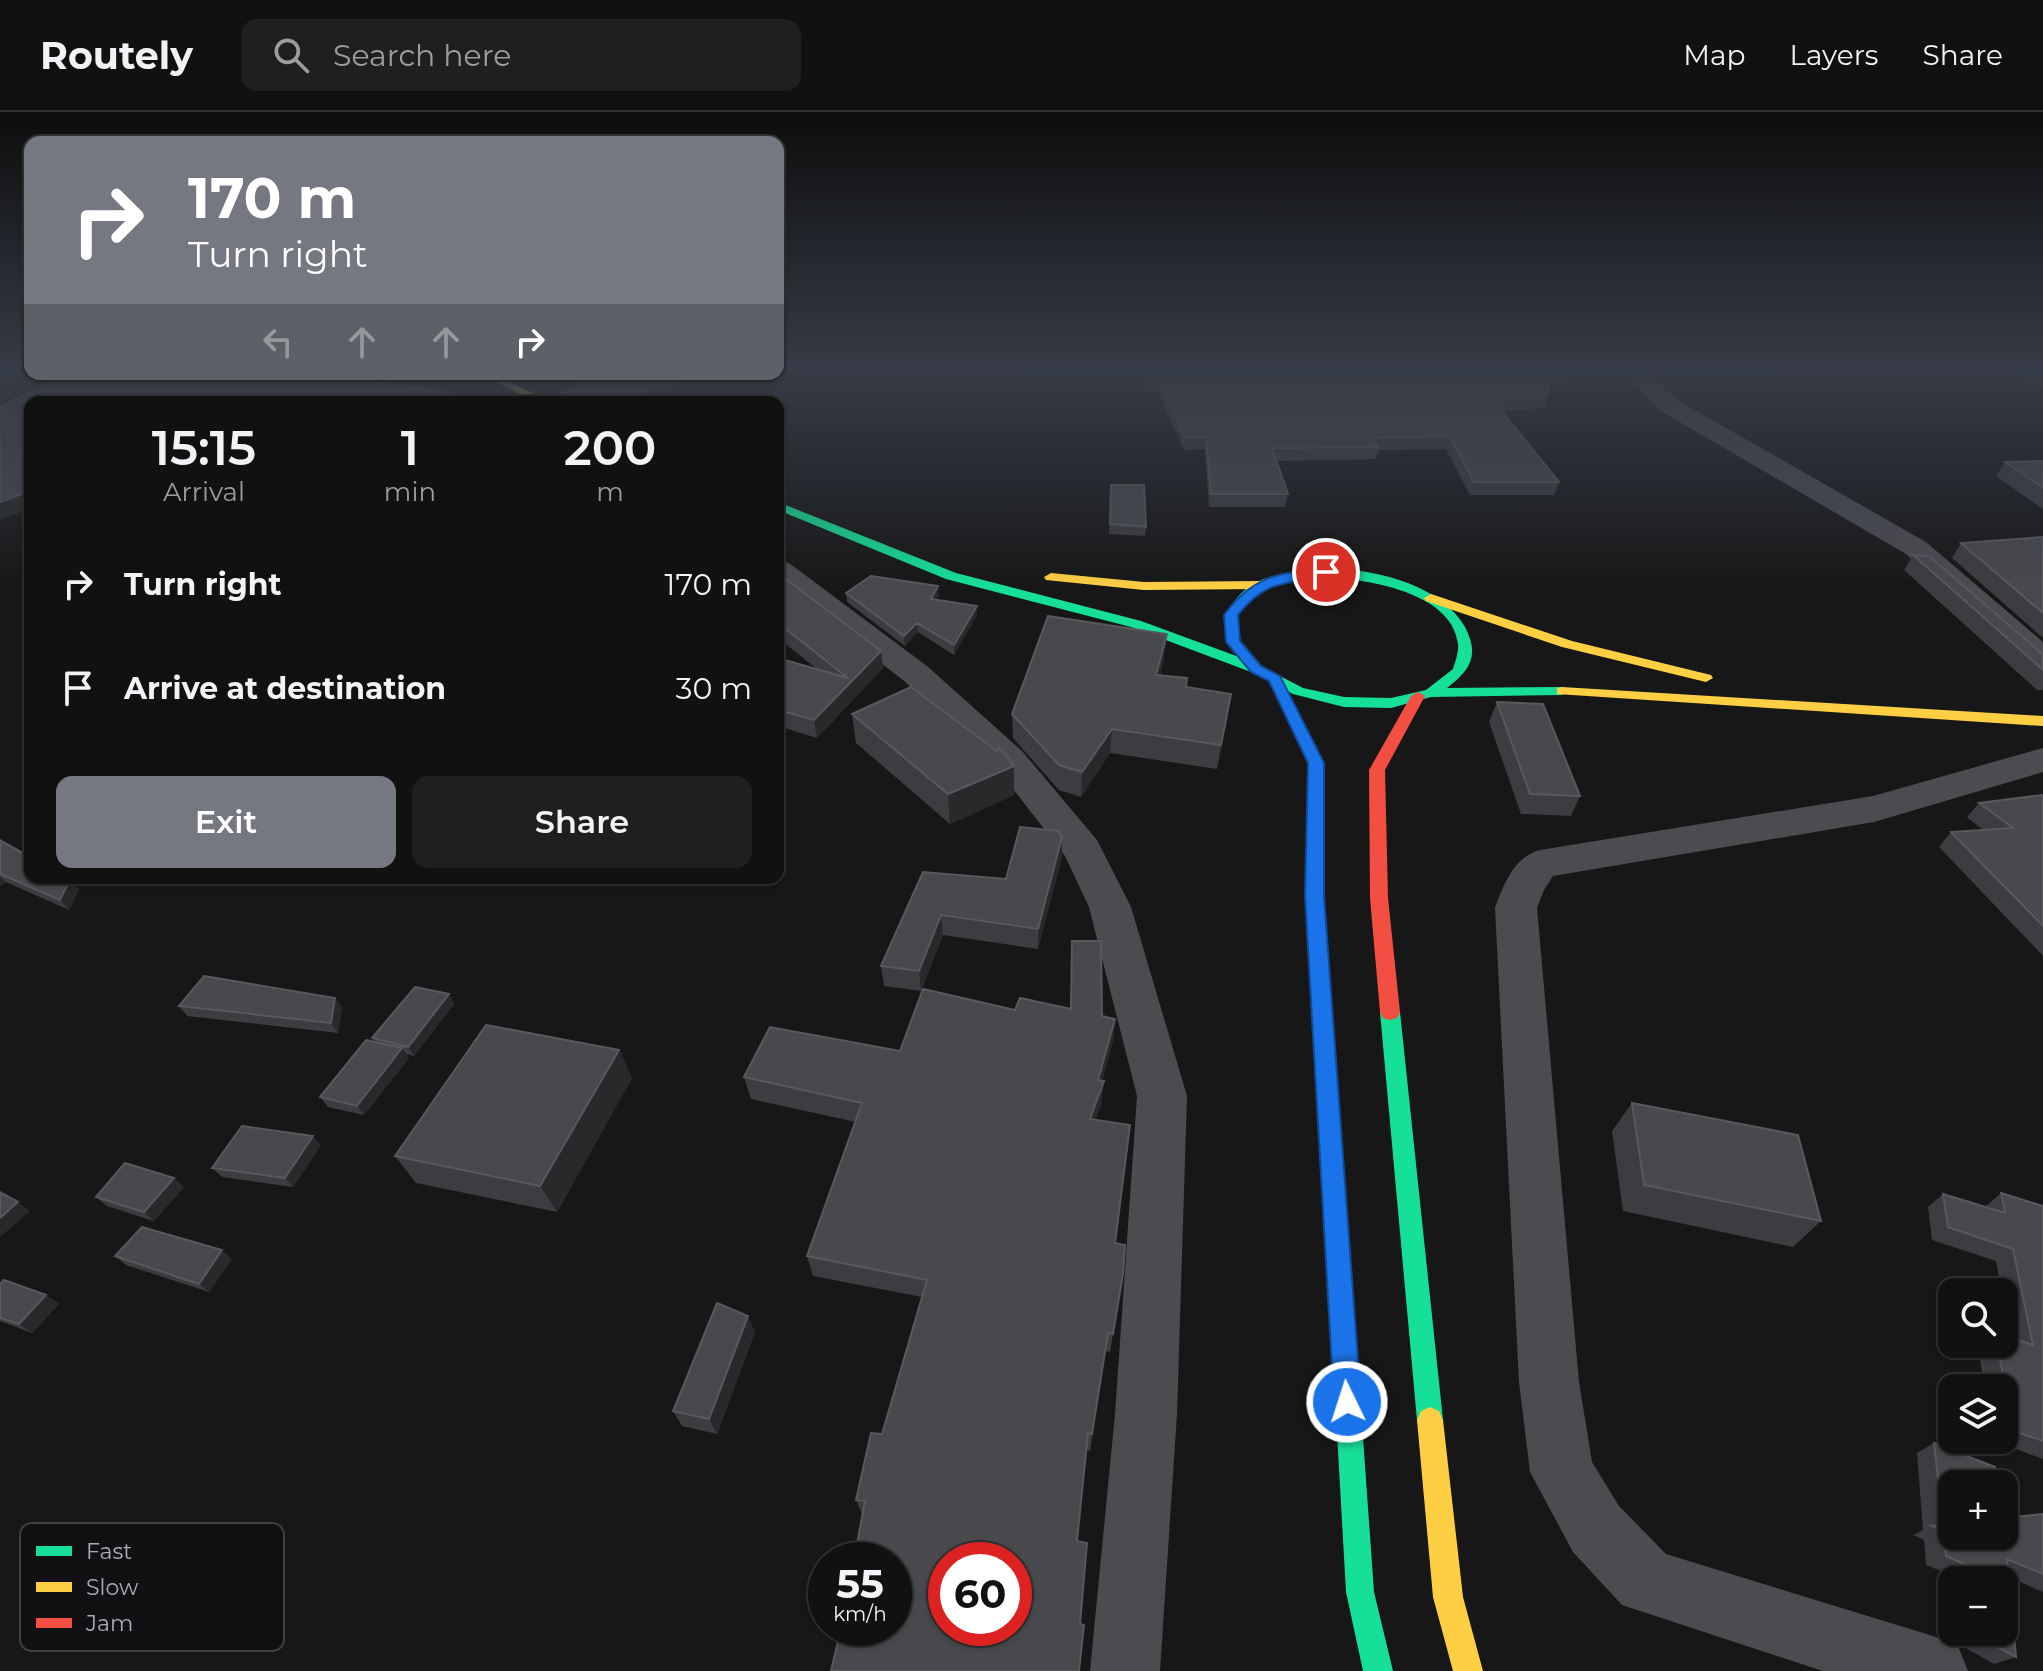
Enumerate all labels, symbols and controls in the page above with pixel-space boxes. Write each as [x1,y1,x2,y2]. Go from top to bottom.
search box [241,19,801,91]
text: Routely [40,32,193,79]
icon: search [269,33,313,77]
text: Search here [333,37,511,74]
text: Map [1683,38,1746,72]
text: Layers [1790,38,1879,72]
text: Share [1923,38,2003,72]
text: 170 m [188,164,356,232]
icon: right [56,168,160,272]
text: Turn right [188,232,368,276]
icon: left [256,320,300,364]
icon: ahead [340,320,384,364]
icon: ahead [424,320,468,364]
icon: right [508,320,552,364]
text: 15:15 [152,419,256,477]
text: 1 [401,419,419,477]
text: 200 [564,419,656,477]
text: Arrival [163,476,245,508]
text: min [384,476,436,508]
text: m [596,476,624,508]
pin [1292,538,1360,606]
icon: arrive [1304,550,1348,594]
icon: right [56,562,100,606]
text: Turn right [124,566,281,603]
text: 170 m [665,566,752,603]
icon: arrive [56,666,100,710]
text: Arrive at destination [124,670,446,707]
text: 30 m [676,670,752,707]
button: Exit [56,776,396,868]
button: Share [412,776,752,868]
map controls [1938,1278,2018,1646]
button: search [1938,1278,2018,1358]
position arrow [1305,1360,1389,1444]
button: layers [1938,1374,2018,1454]
button: + [1938,1470,2018,1550]
legend [20,1523,284,1651]
text: Fast [86,1538,132,1565]
speed limit sign: 60 [928,1542,1032,1646]
text: 55 [836,1559,884,1608]
button: − [1938,1566,2018,1646]
text: Slow [86,1574,139,1601]
text: km/h [833,1602,887,1626]
text: Jam [85,1610,133,1637]

